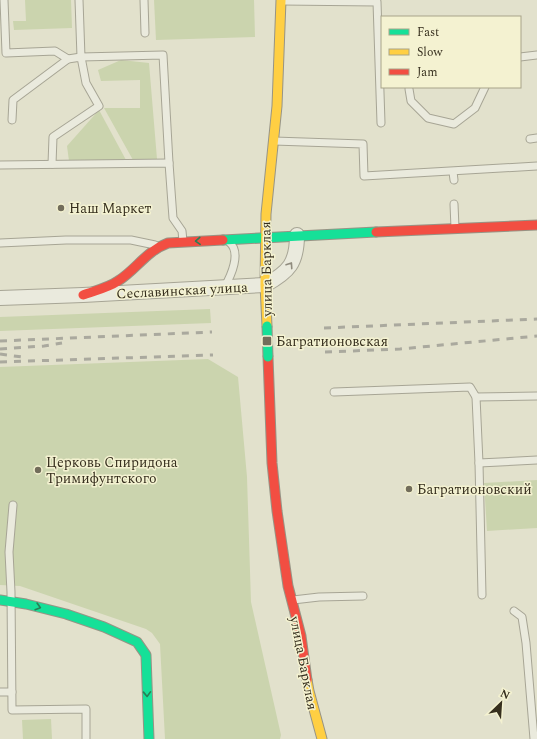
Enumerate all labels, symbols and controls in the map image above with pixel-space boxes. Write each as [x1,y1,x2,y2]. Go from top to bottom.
legend [381,16,521,88]
text: Fast [417,23,439,42]
text: Slow [417,43,443,62]
text: Jam [417,63,438,82]
place label: Наш Маркет [69,198,151,219]
marker: Наш Маркет [56,203,66,213]
street label: улица Барклая [255,221,278,318]
one-way arrow [195,237,201,245]
one-way arrow [285,263,292,270]
street label: Сеславинская улица [116,277,248,304]
place label: Багратионовская [276,331,388,352]
marker: Багратионовская [261,335,273,347]
place label: Церковь Спиридона Тримифунтского [46,452,178,489]
marker: Церковь Спиридона Тримифунтского [33,465,43,475]
place label: Багратионовский [417,479,532,500]
marker: Багратионовский [404,484,414,494]
one-way arrow [34,602,41,611]
street label: улица Барклая [284,613,323,712]
north arrow [481,683,521,723]
text: N [497,685,513,704]
one-way arrow [143,691,151,697]

